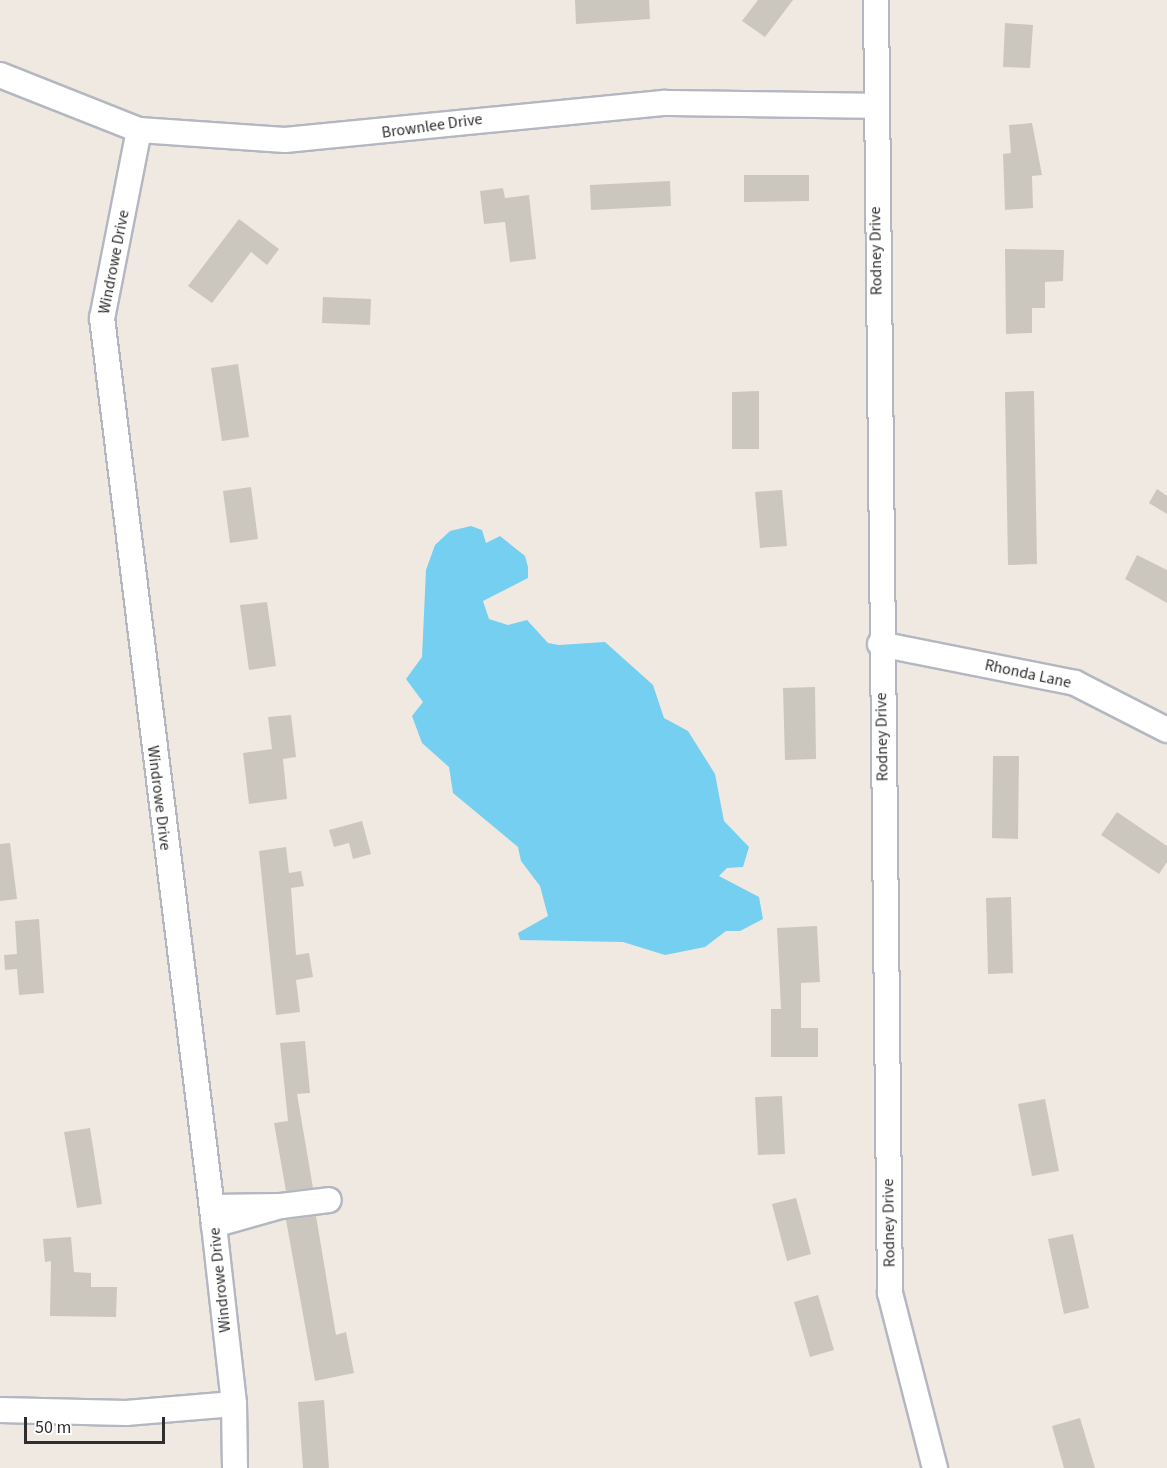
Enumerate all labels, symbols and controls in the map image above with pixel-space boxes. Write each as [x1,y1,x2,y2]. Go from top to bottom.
street label: Brownlee Drive [380,109,484,143]
street label: Rodney Drive [866,207,886,295]
street label: Windrowe Drive [95,208,133,316]
street label: Rhonda Lane [983,655,1073,693]
street label: Rodney Drive [872,693,892,781]
street label: Windrowe Drive [143,745,175,851]
street label: Rodney Drive [879,1179,899,1267]
street label: Windrowe Drive [205,1227,235,1333]
scale bar [27,1405,168,1443]
text: 50 m [35,1415,71,1440]

